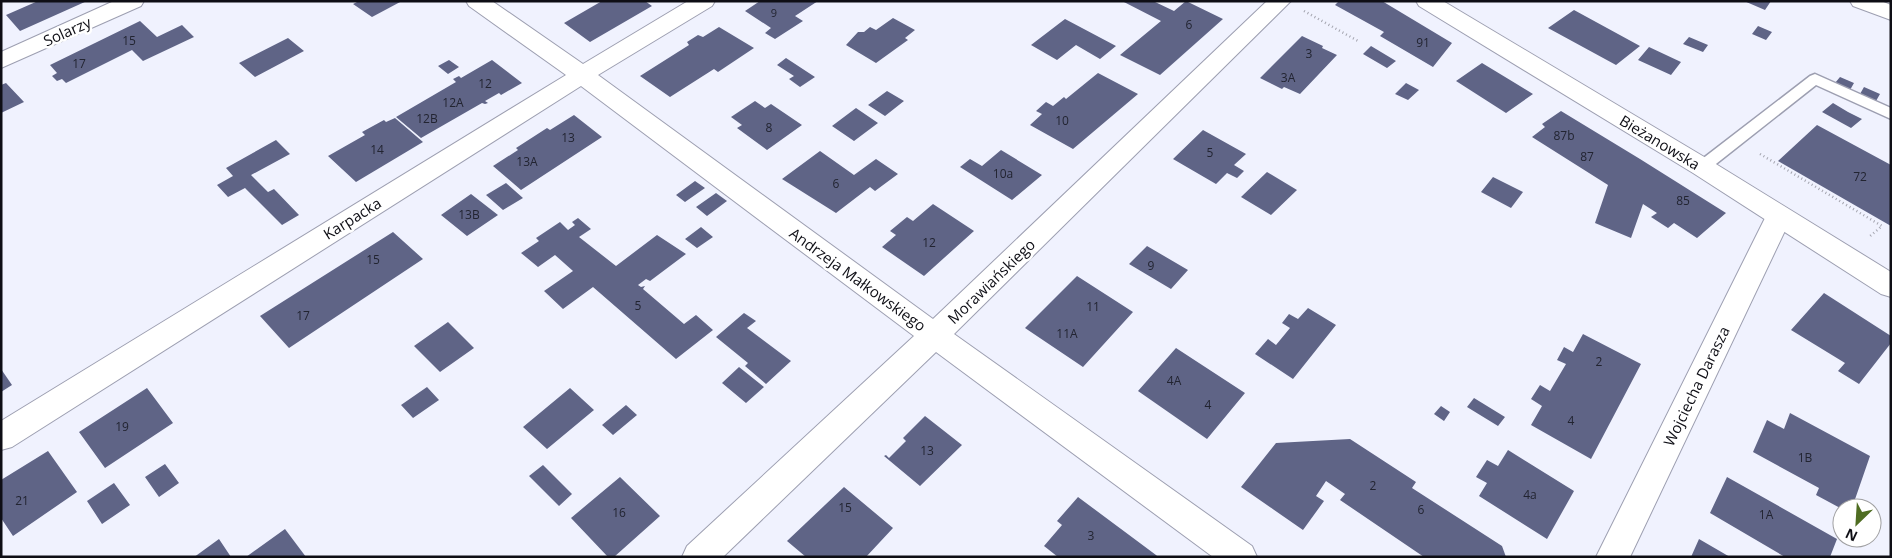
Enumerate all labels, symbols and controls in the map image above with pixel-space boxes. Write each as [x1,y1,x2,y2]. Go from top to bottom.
house number: 9 [771,5,777,20]
street label: Solarzy [40,11,94,50]
house number: 6 [1186,16,1193,33]
house number: 15 [122,32,136,49]
house number: 91 [1416,34,1430,51]
house number: 3 [1306,45,1313,62]
house number: 17 [72,55,86,72]
house number: 3A [1281,69,1296,86]
house number: 12 [478,75,492,92]
house number: 12A [442,94,464,111]
house number: 12B [416,110,438,127]
street label: Bieżanowska [1616,110,1704,174]
house number: 10 [1055,112,1069,129]
house number: 8 [766,119,773,136]
house number: 87b [1553,127,1575,144]
house number: 13 [561,129,575,146]
house number: 14 [370,141,384,158]
house number: 5 [1207,144,1214,161]
house number: 87 [1580,148,1594,165]
house number: 13A [516,153,538,170]
house number: 10a [993,165,1013,182]
house number: 72 [1853,168,1867,185]
house number: 6 [833,175,840,192]
street label: Karpacka [319,192,385,244]
house number: 85 [1676,192,1690,209]
house number: 13B [458,206,480,223]
street label: Andrzeja Małkowskiego [786,223,930,335]
house number: 12 [922,234,936,251]
street label: Morawiańskiego [943,234,1039,328]
house number: 15 [366,251,380,268]
house number: 9 [1148,257,1155,274]
house number: 5 [635,297,642,314]
house number: 11 [1086,298,1100,315]
house number: 17 [296,307,310,324]
street label: Wojciecha Darasza [1658,323,1734,449]
house number: 11A [1056,325,1078,342]
house number: 2 [1596,353,1603,370]
house number: 4A [1167,372,1182,389]
house number: 4 [1205,396,1212,413]
house number: 4 [1568,412,1575,429]
house number: 19 [115,418,129,435]
house number: 13 [920,442,934,459]
house number: 1B [1798,449,1813,466]
house number: 2 [1370,477,1377,494]
house number: 4a [1523,486,1537,503]
house number: 21 [15,492,29,509]
north arrow [1832,498,1882,548]
house number: 15 [838,499,852,516]
house number: 6 [1418,501,1425,518]
house number: 16 [612,504,626,521]
house number: 1A [1759,506,1774,523]
text: N [1842,524,1860,546]
house number: 3 [1088,527,1095,544]

